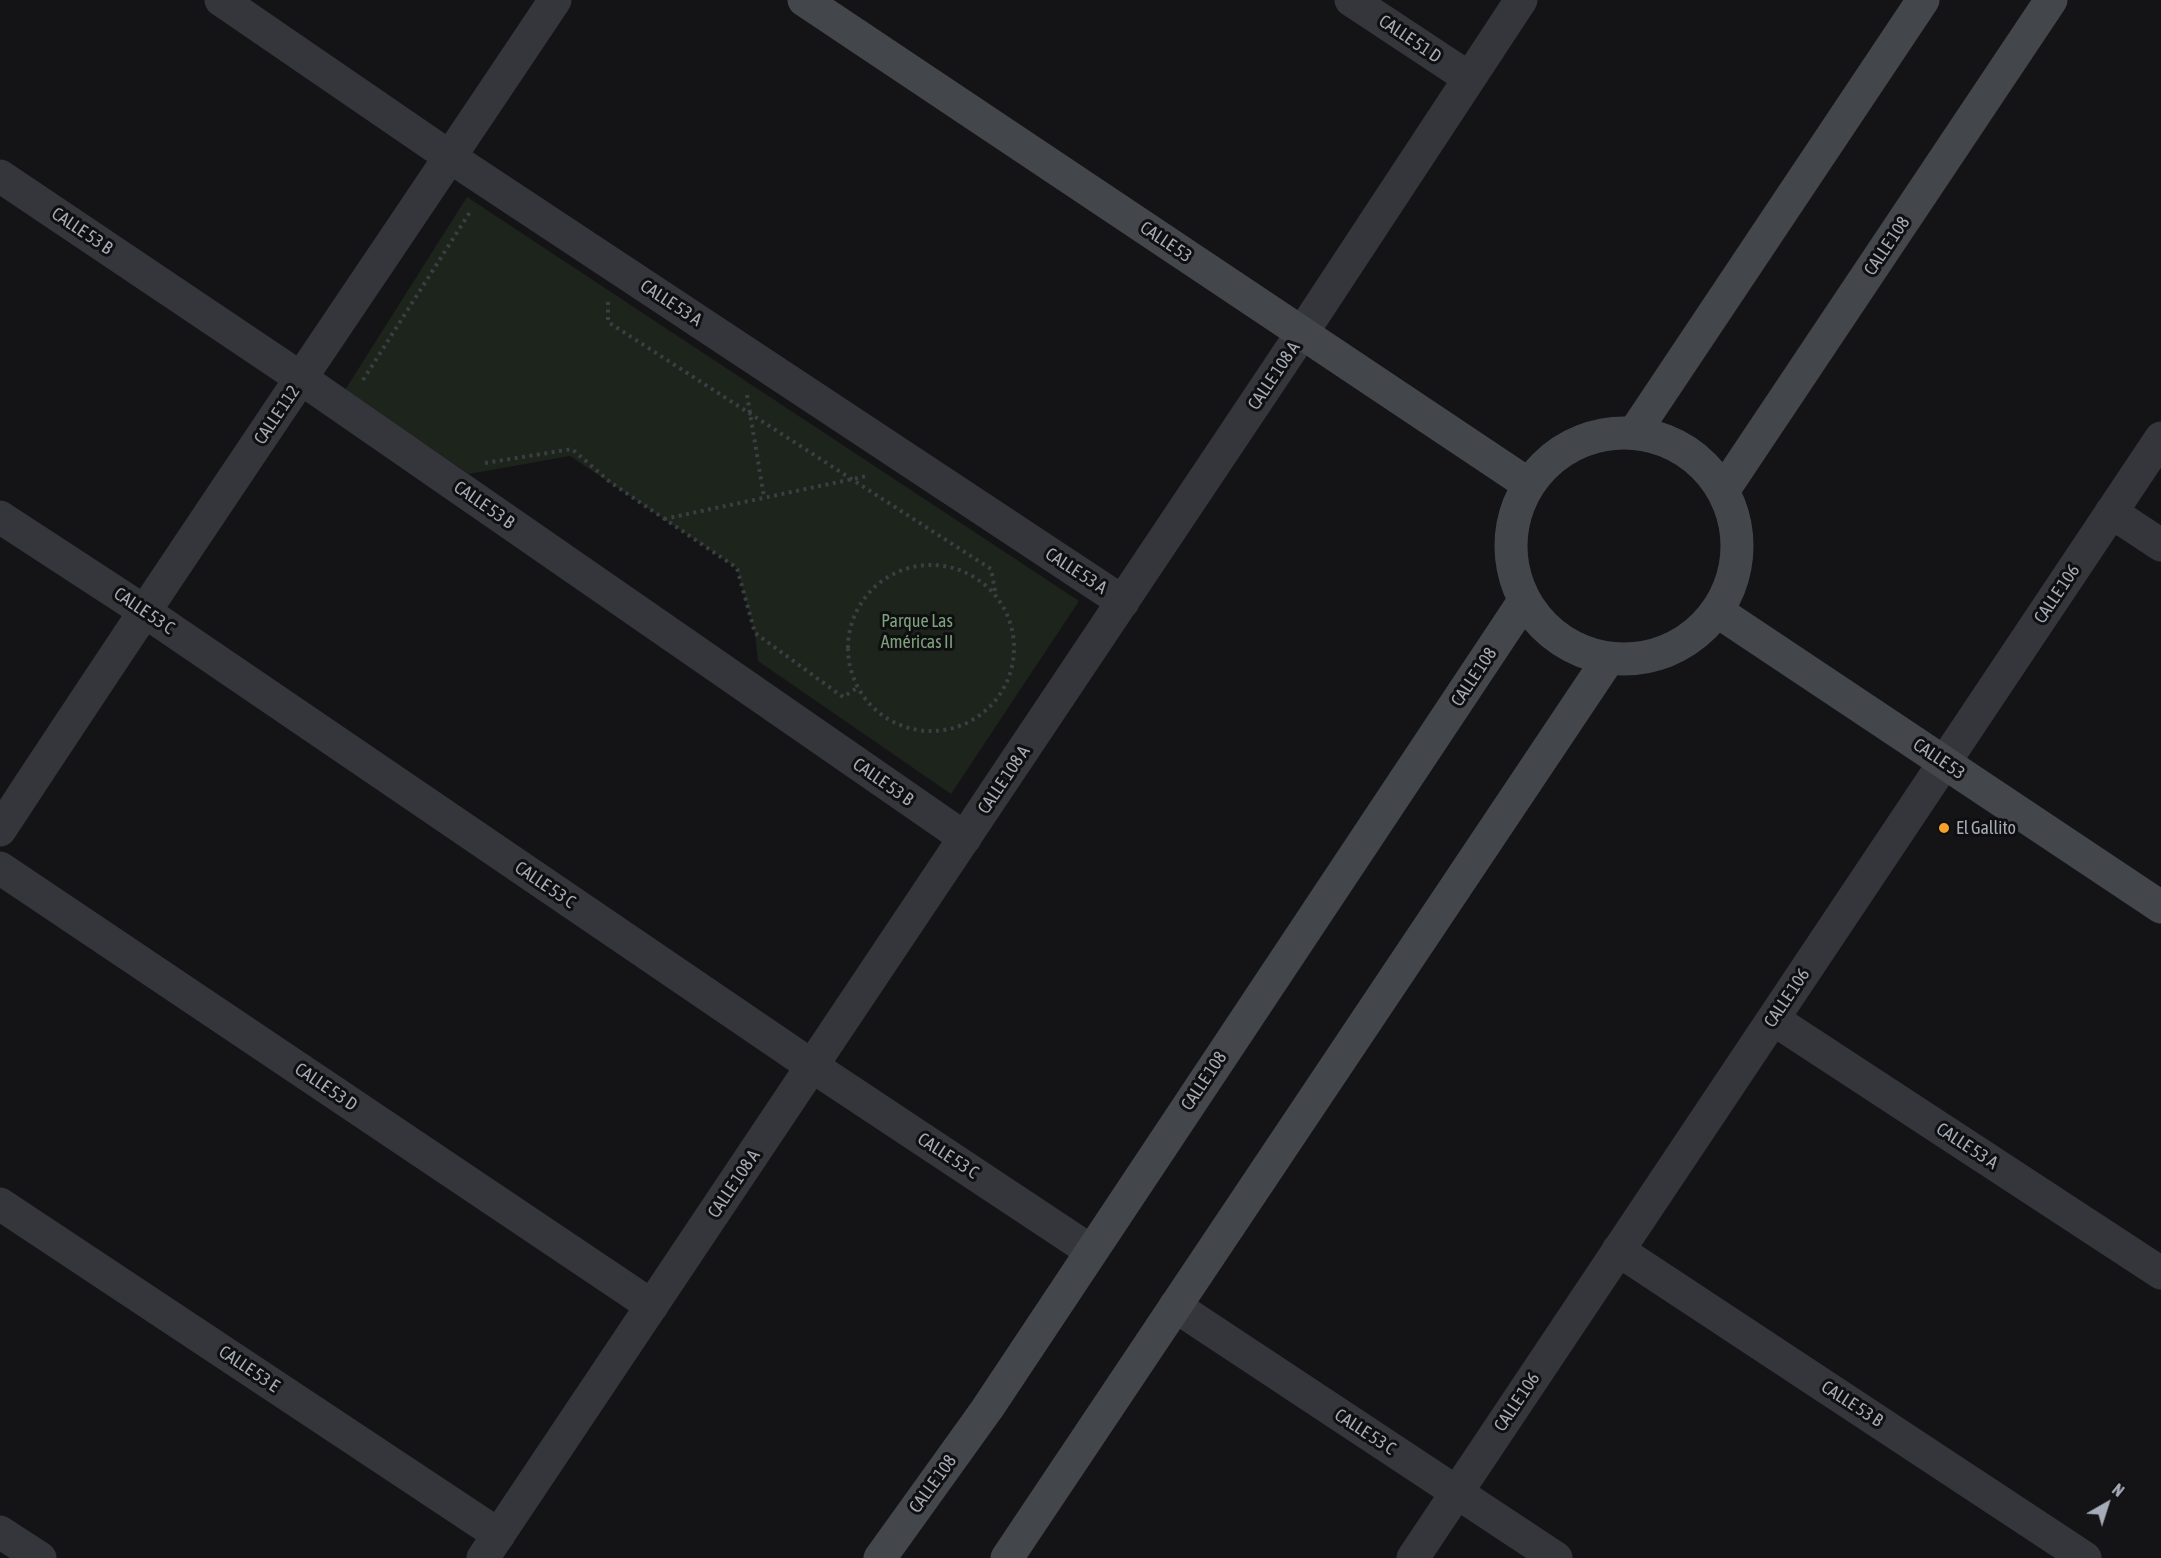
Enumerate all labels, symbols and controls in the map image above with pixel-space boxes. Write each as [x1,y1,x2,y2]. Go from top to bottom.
street label: CALLE 51 D [1375,10,1445,68]
street label: CALLE 53 B [47,203,117,259]
street label: CALLE 108 [1859,212,1915,280]
street label: CALLE 53 [1136,217,1196,267]
street label: CALLE 53 A [636,275,706,331]
street label: CALLE 108 A [1243,338,1305,414]
street label: CALLE 112 [249,381,305,449]
street label: CALLE 53 B [450,476,518,534]
street label: CALLE 53 A [1041,543,1111,599]
street label: CALLE 106 [2029,560,2085,628]
street label: CALLE 53 C [110,583,178,639]
park label: Parque Las Américas II [881,610,953,652]
street label: CALLE 108 [1446,643,1502,711]
street label: CALLE 53 [1909,734,1969,784]
street label: CALLE 108 A [973,742,1035,818]
street label: CALLE 53 B [849,753,917,811]
place label: El Gallito [1956,817,2016,839]
marker: El Gallito [1937,821,1951,835]
street label: CALLE 53 C [511,857,579,913]
street label: CALLE 106 [1759,964,1815,1032]
street label: CALLE 108 [1176,1047,1232,1115]
street label: CALLE 53 D [291,1058,361,1116]
street label: CALLE 53 A [1932,1118,2002,1174]
street label: CALLE 53 C [913,1128,983,1184]
street label: CALLE 108 A [703,1146,765,1222]
street label: CALLE 53 E [215,1341,283,1397]
street label: CALLE 106 [1489,1368,1545,1436]
street label: CALLE 53 B [1817,1376,1887,1432]
street label: CALLE 53 C [1330,1404,1400,1460]
street label: CALLE 108 [905,1451,961,1517]
north arrow [2077,1474,2137,1534]
text: N [2109,1480,2128,1500]

